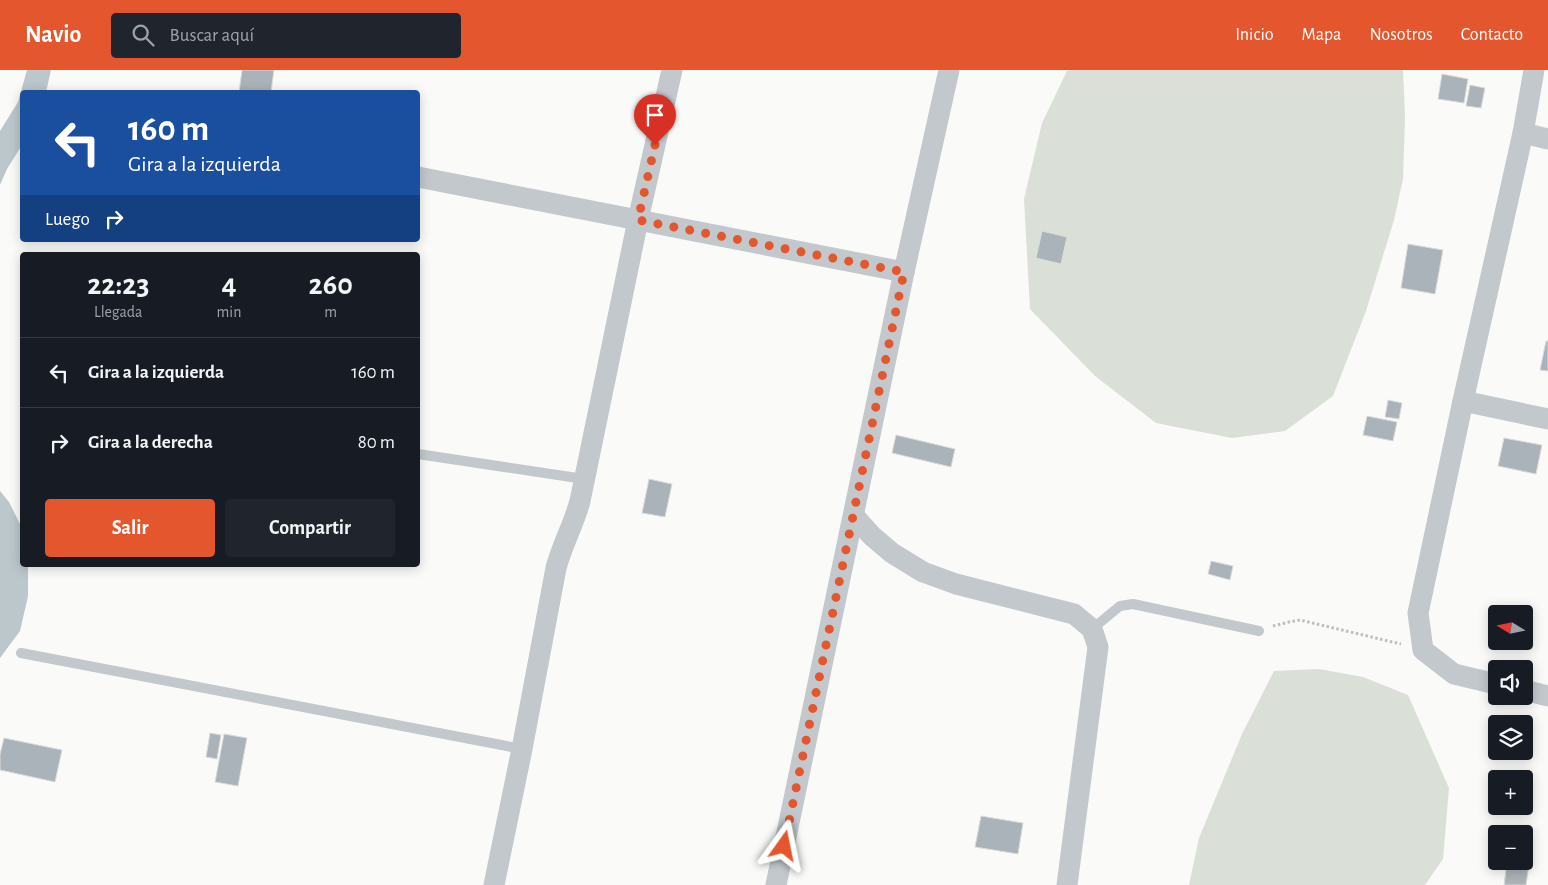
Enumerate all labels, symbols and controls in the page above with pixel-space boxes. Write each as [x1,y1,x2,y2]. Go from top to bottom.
search box [111,13,461,58]
icon: search [129,21,157,49]
text: Navio [25,23,81,47]
text: Buscar aquí [169,26,254,45]
text: Inicio [1235,26,1274,44]
text: Mapa [1302,26,1341,44]
text: Nosotros [1369,26,1433,44]
text: Contacto [1461,26,1523,44]
pin [634,94,676,145]
icon: arrive [641,101,669,129]
icon: left [45,110,110,175]
text: 160 m [128,112,209,147]
text: Gira a la izquierda [128,153,281,175]
icon: right [100,205,128,233]
text: Luego [45,210,90,229]
text: 22:23 [87,270,149,300]
text: 4 [221,270,237,300]
text: 260 [309,270,353,300]
text: Llegada [94,304,142,320]
text: min [216,304,241,320]
text: m [324,304,337,320]
icon: left [45,359,73,387]
text: Gira a la izquierda [88,363,224,382]
text: 160 m [351,363,395,382]
icon: right [45,429,73,457]
text: Gira a la derecha [88,433,213,452]
text: 80 m [358,433,395,452]
button: Salir [45,499,215,557]
button: Compartir [225,499,395,557]
north arrow [1488,605,1532,650]
map controls [1488,605,1533,870]
button: sound [1488,660,1533,705]
button: layers [1488,715,1533,760]
button: + [1488,770,1533,815]
position arrow [757,819,809,871]
button: − [1488,825,1533,870]

